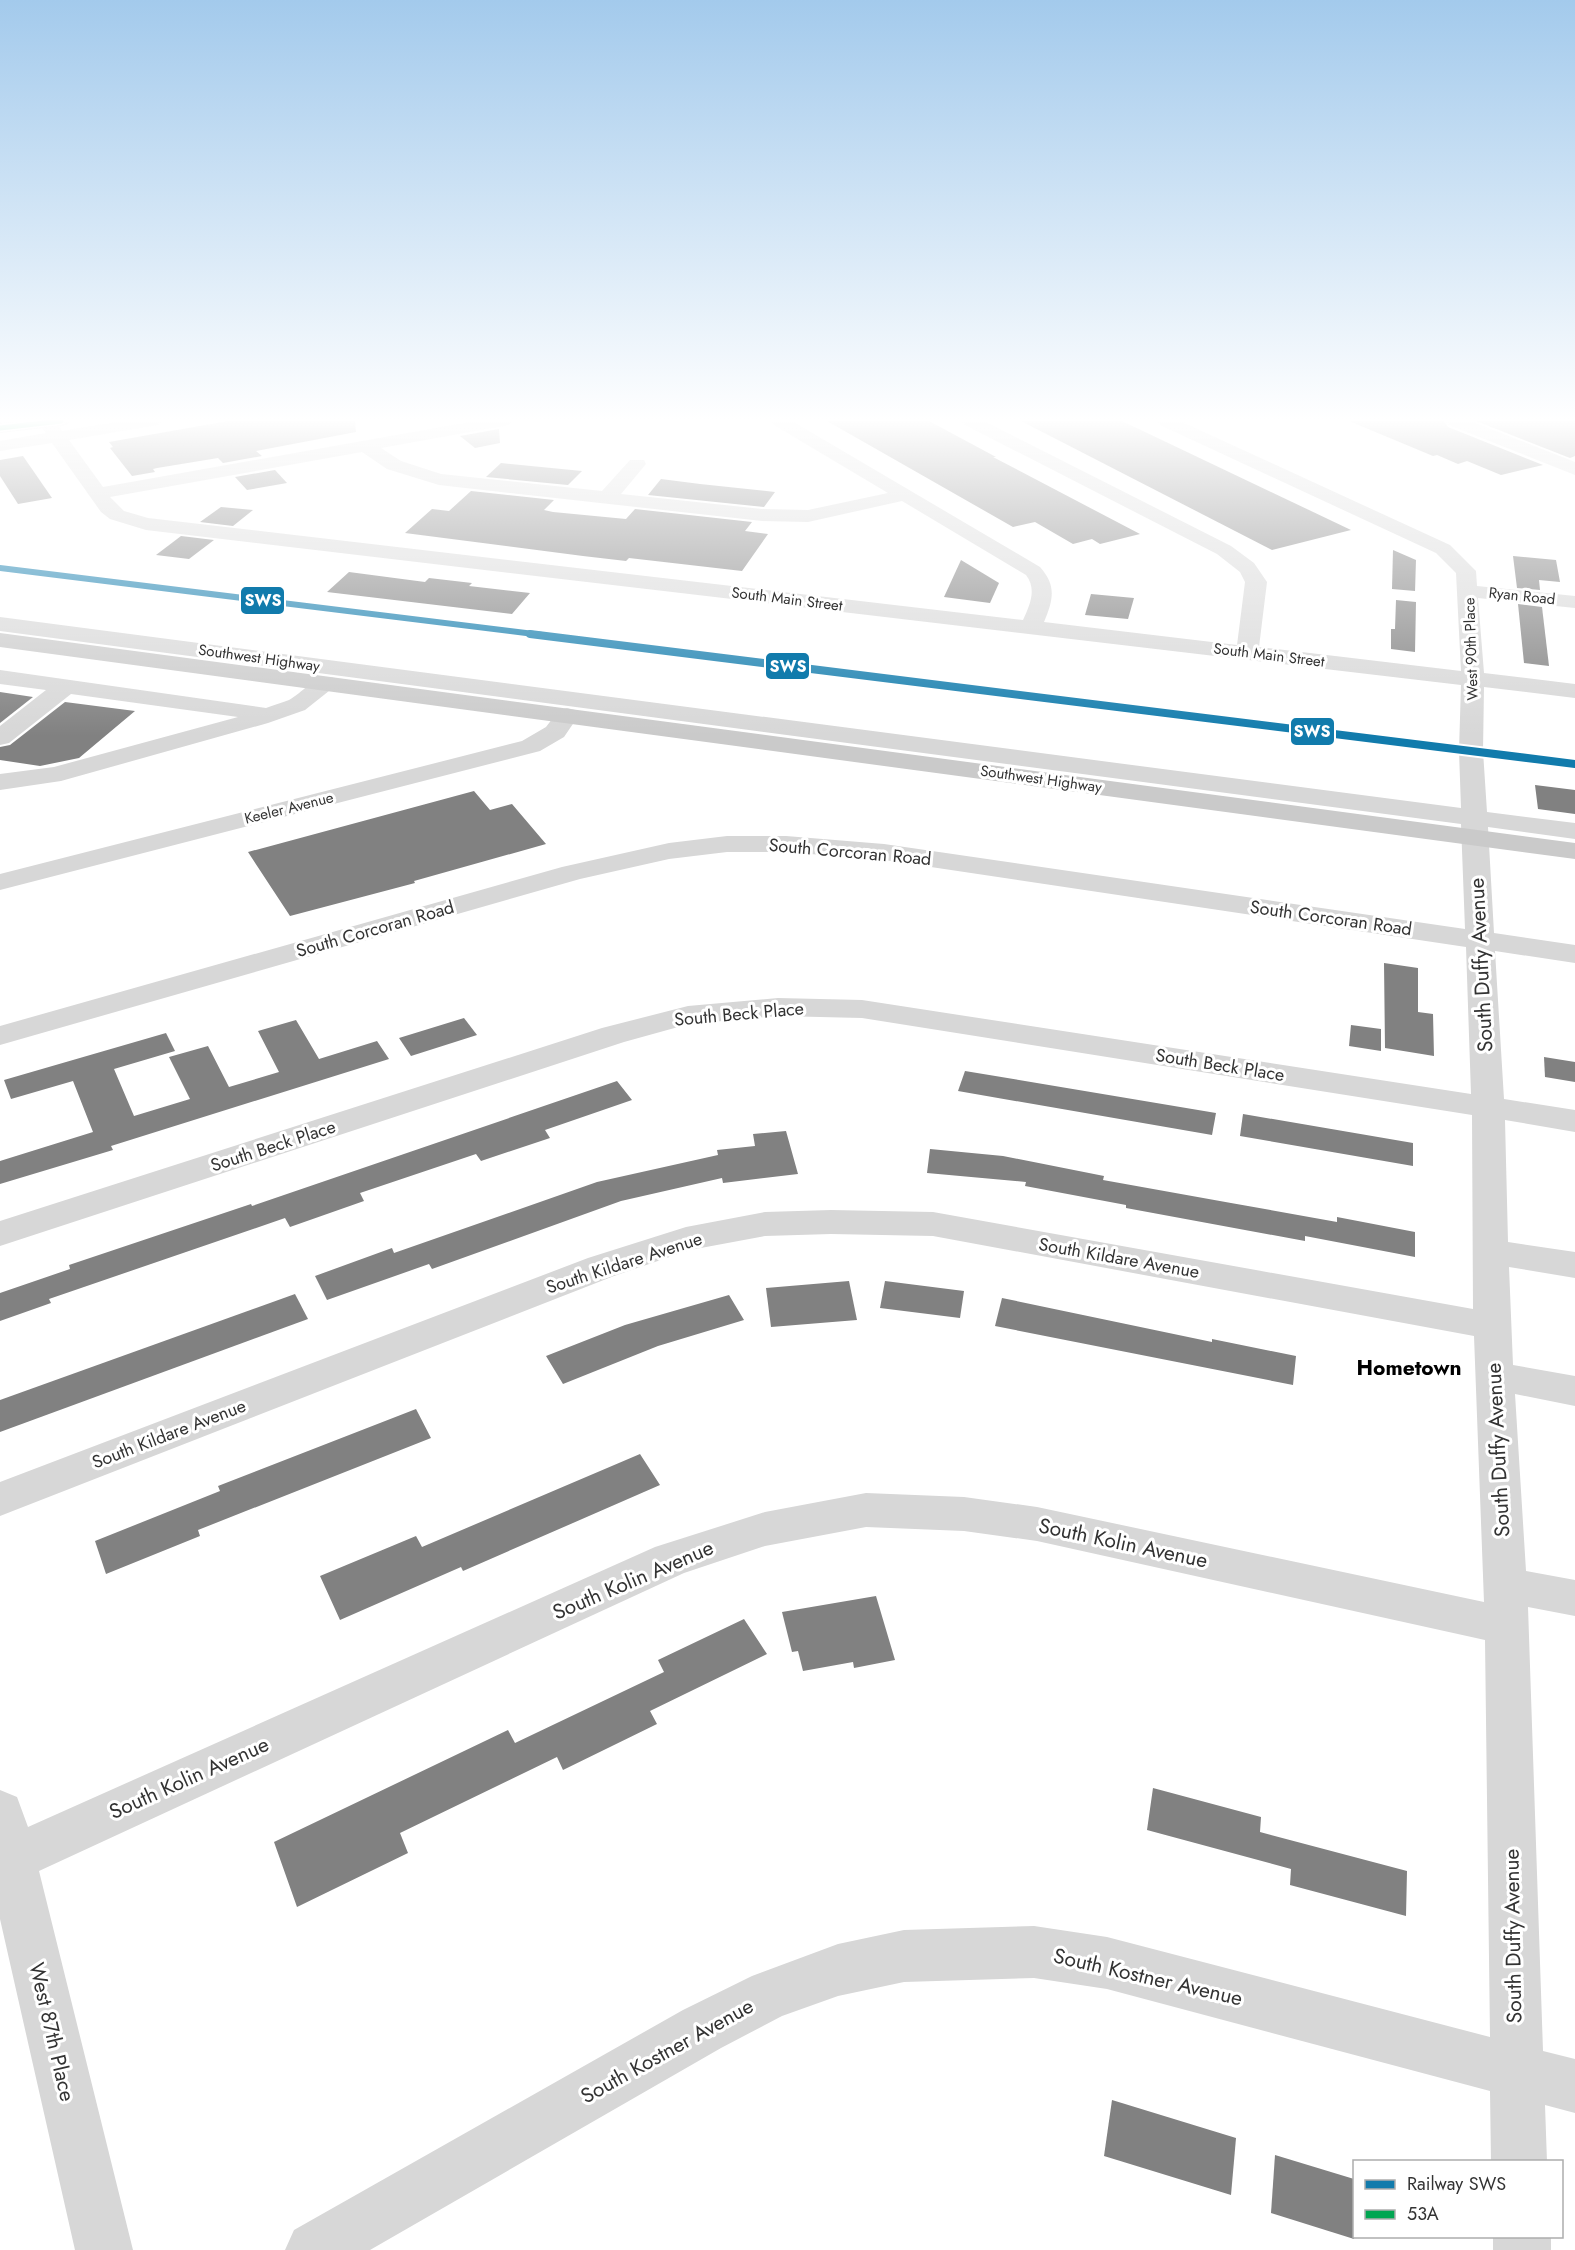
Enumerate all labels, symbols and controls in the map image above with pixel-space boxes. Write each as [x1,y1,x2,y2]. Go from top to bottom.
street label: South Main Street [730,581,844,617]
street label: Ryan Road [1488,582,1556,610]
line badge: SWS [240,586,285,615]
text: SWS [244,589,282,612]
street label: West 90th Place [1458,597,1484,701]
street label: South Main Street [1212,637,1326,673]
street label: Southwest Highway [197,639,322,677]
line badge: SWS [765,652,810,680]
text: SWS [769,655,807,678]
line badge: SWS [1290,717,1335,746]
text: SWS [1293,720,1331,743]
street label: Southwest Highway [979,760,1104,798]
street label: Keeler Avenue [242,786,336,830]
street label: South Corcoran Road [768,832,932,872]
street label: South Duffy Avenue [1461,877,1501,1053]
street label: South Corcoran Road [293,894,457,964]
street label: South Corcoran Road [1248,894,1414,942]
street label: South Beck Place [673,995,805,1033]
street label: South Beck Place [1154,1042,1286,1088]
street label: South Beck Place [207,1114,339,1178]
street label: South Kildare Avenue [543,1225,705,1301]
street label: South Kildare Avenue [1037,1231,1201,1285]
district label: Hometown [1357,1353,1461,1383]
street label: South Duffy Avenue [1478,1362,1518,1538]
street label: South Kildare Avenue [88,1393,250,1475]
street label: South Kolin Avenue [1036,1510,1210,1576]
street label: South Kolin Avenue [548,1533,718,1627]
street label: South Kolin Avenue [104,1729,274,1827]
street label: South Duffy Avenue [1496,1848,1530,2024]
street label: South Kostner Avenue [1050,1941,1246,2013]
street label: West 87th Place [21,1960,83,2105]
street label: South Kostner Avenue [575,1991,759,2111]
legend [1353,2160,1563,2238]
text: Railway SWS [1407,2171,1506,2197]
text: 53A [1407,2201,1439,2227]

